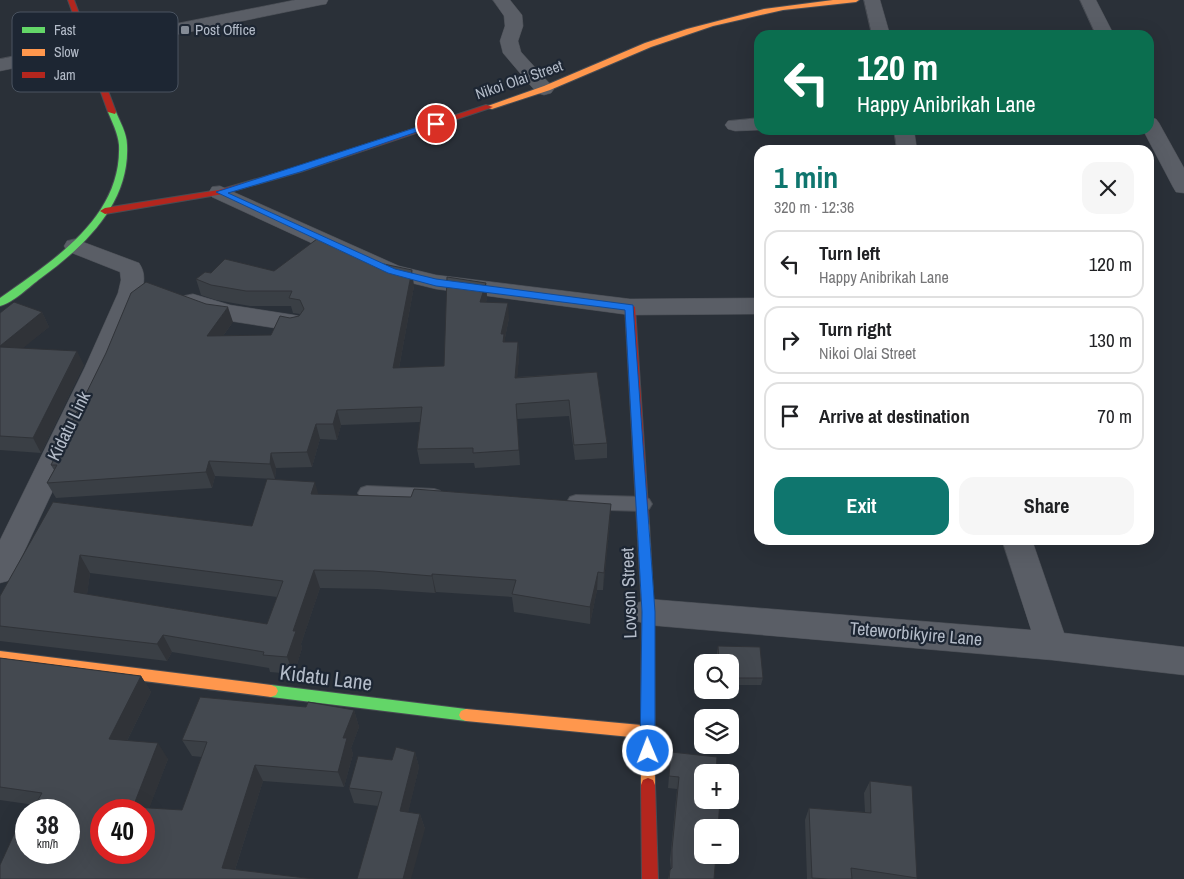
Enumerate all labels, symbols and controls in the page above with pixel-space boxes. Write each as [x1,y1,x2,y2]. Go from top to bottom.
legend [12,12,178,92]
place label: Post Office [195,19,256,40]
text: Fast [54,21,76,39]
marker: Post Office [179,24,191,36]
text: Slow [54,43,80,61]
text: 120 m [857,44,938,91]
icon: left [774,50,839,115]
street label: Nikoi Olai Street [472,55,566,104]
text: Jam [54,66,76,84]
text: Happy Anibrikah Lane [857,89,1036,119]
pin [415,103,457,145]
icon: arrive [422,110,450,138]
text: 1 min [774,157,838,197]
button: close [1082,162,1134,214]
text: 320 m · 12:36 [774,196,854,218]
text: Turn left [819,240,880,266]
icon: left [776,250,804,278]
text: 120 m [1089,251,1132,277]
text: Happy Anibrikah Lane [819,266,949,288]
text: Turn right [819,316,891,342]
icon: right [776,326,804,354]
text: 130 m [1089,327,1132,353]
text: Nikoi Olai Street [819,342,916,364]
street label: Kidatu Link [41,386,96,465]
icon: arrive [776,402,804,430]
text: Arrive at destination [819,403,970,429]
text: 70 m [1097,403,1132,429]
button: Exit [774,477,949,535]
button: Share [959,477,1134,535]
street label: Lovson Street [614,547,643,639]
street label: Teteworbikyire Lane [849,615,983,652]
map controls [694,654,739,864]
button: search [694,654,739,699]
street label: Kidatu Lane [278,657,374,698]
button: layers [694,709,739,754]
position arrow [621,724,673,776]
button: + [694,764,739,809]
speed limit sign: 40 [90,799,155,864]
text: 38 [36,808,59,842]
button: − [694,819,739,864]
text: km/h [37,836,58,852]

